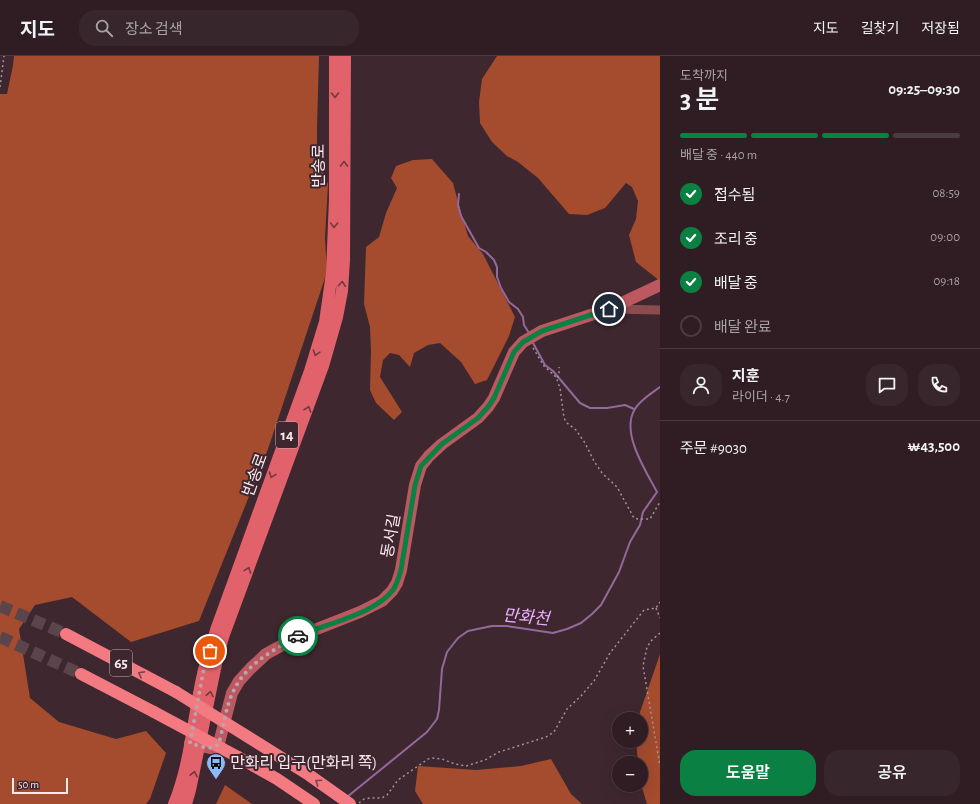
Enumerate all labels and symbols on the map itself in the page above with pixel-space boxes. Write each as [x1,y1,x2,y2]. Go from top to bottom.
one-way arrow [331,92,339,98]
street label: 반송로 [311,144,327,188]
one-way arrow [340,161,348,167]
one-way arrow [330,222,338,228]
one-way arrow [338,281,347,287]
pin [592,292,626,326]
one-way arrow [312,349,321,356]
one-way arrow [303,406,312,413]
road number: 14 [276,422,298,448]
street label: 반송로 [240,451,270,498]
one-way arrow [269,472,277,479]
street label: 동서길 [379,513,403,559]
one-way arrow [244,567,252,574]
water label: 만화천 [502,605,553,628]
courier [278,616,318,656]
pin [193,634,227,668]
road number: 65 [110,650,132,676]
one-way arrow [138,671,145,679]
one-way arrow [205,691,214,697]
bus stop icon: 만화리 입구(만화리 쪽) [205,752,227,780]
place label: 만화리 입구(만화리 쪽) [230,755,377,771]
one-way arrow [190,771,198,777]
scale bar [12,776,68,795]
one-way arrow [315,779,322,787]

